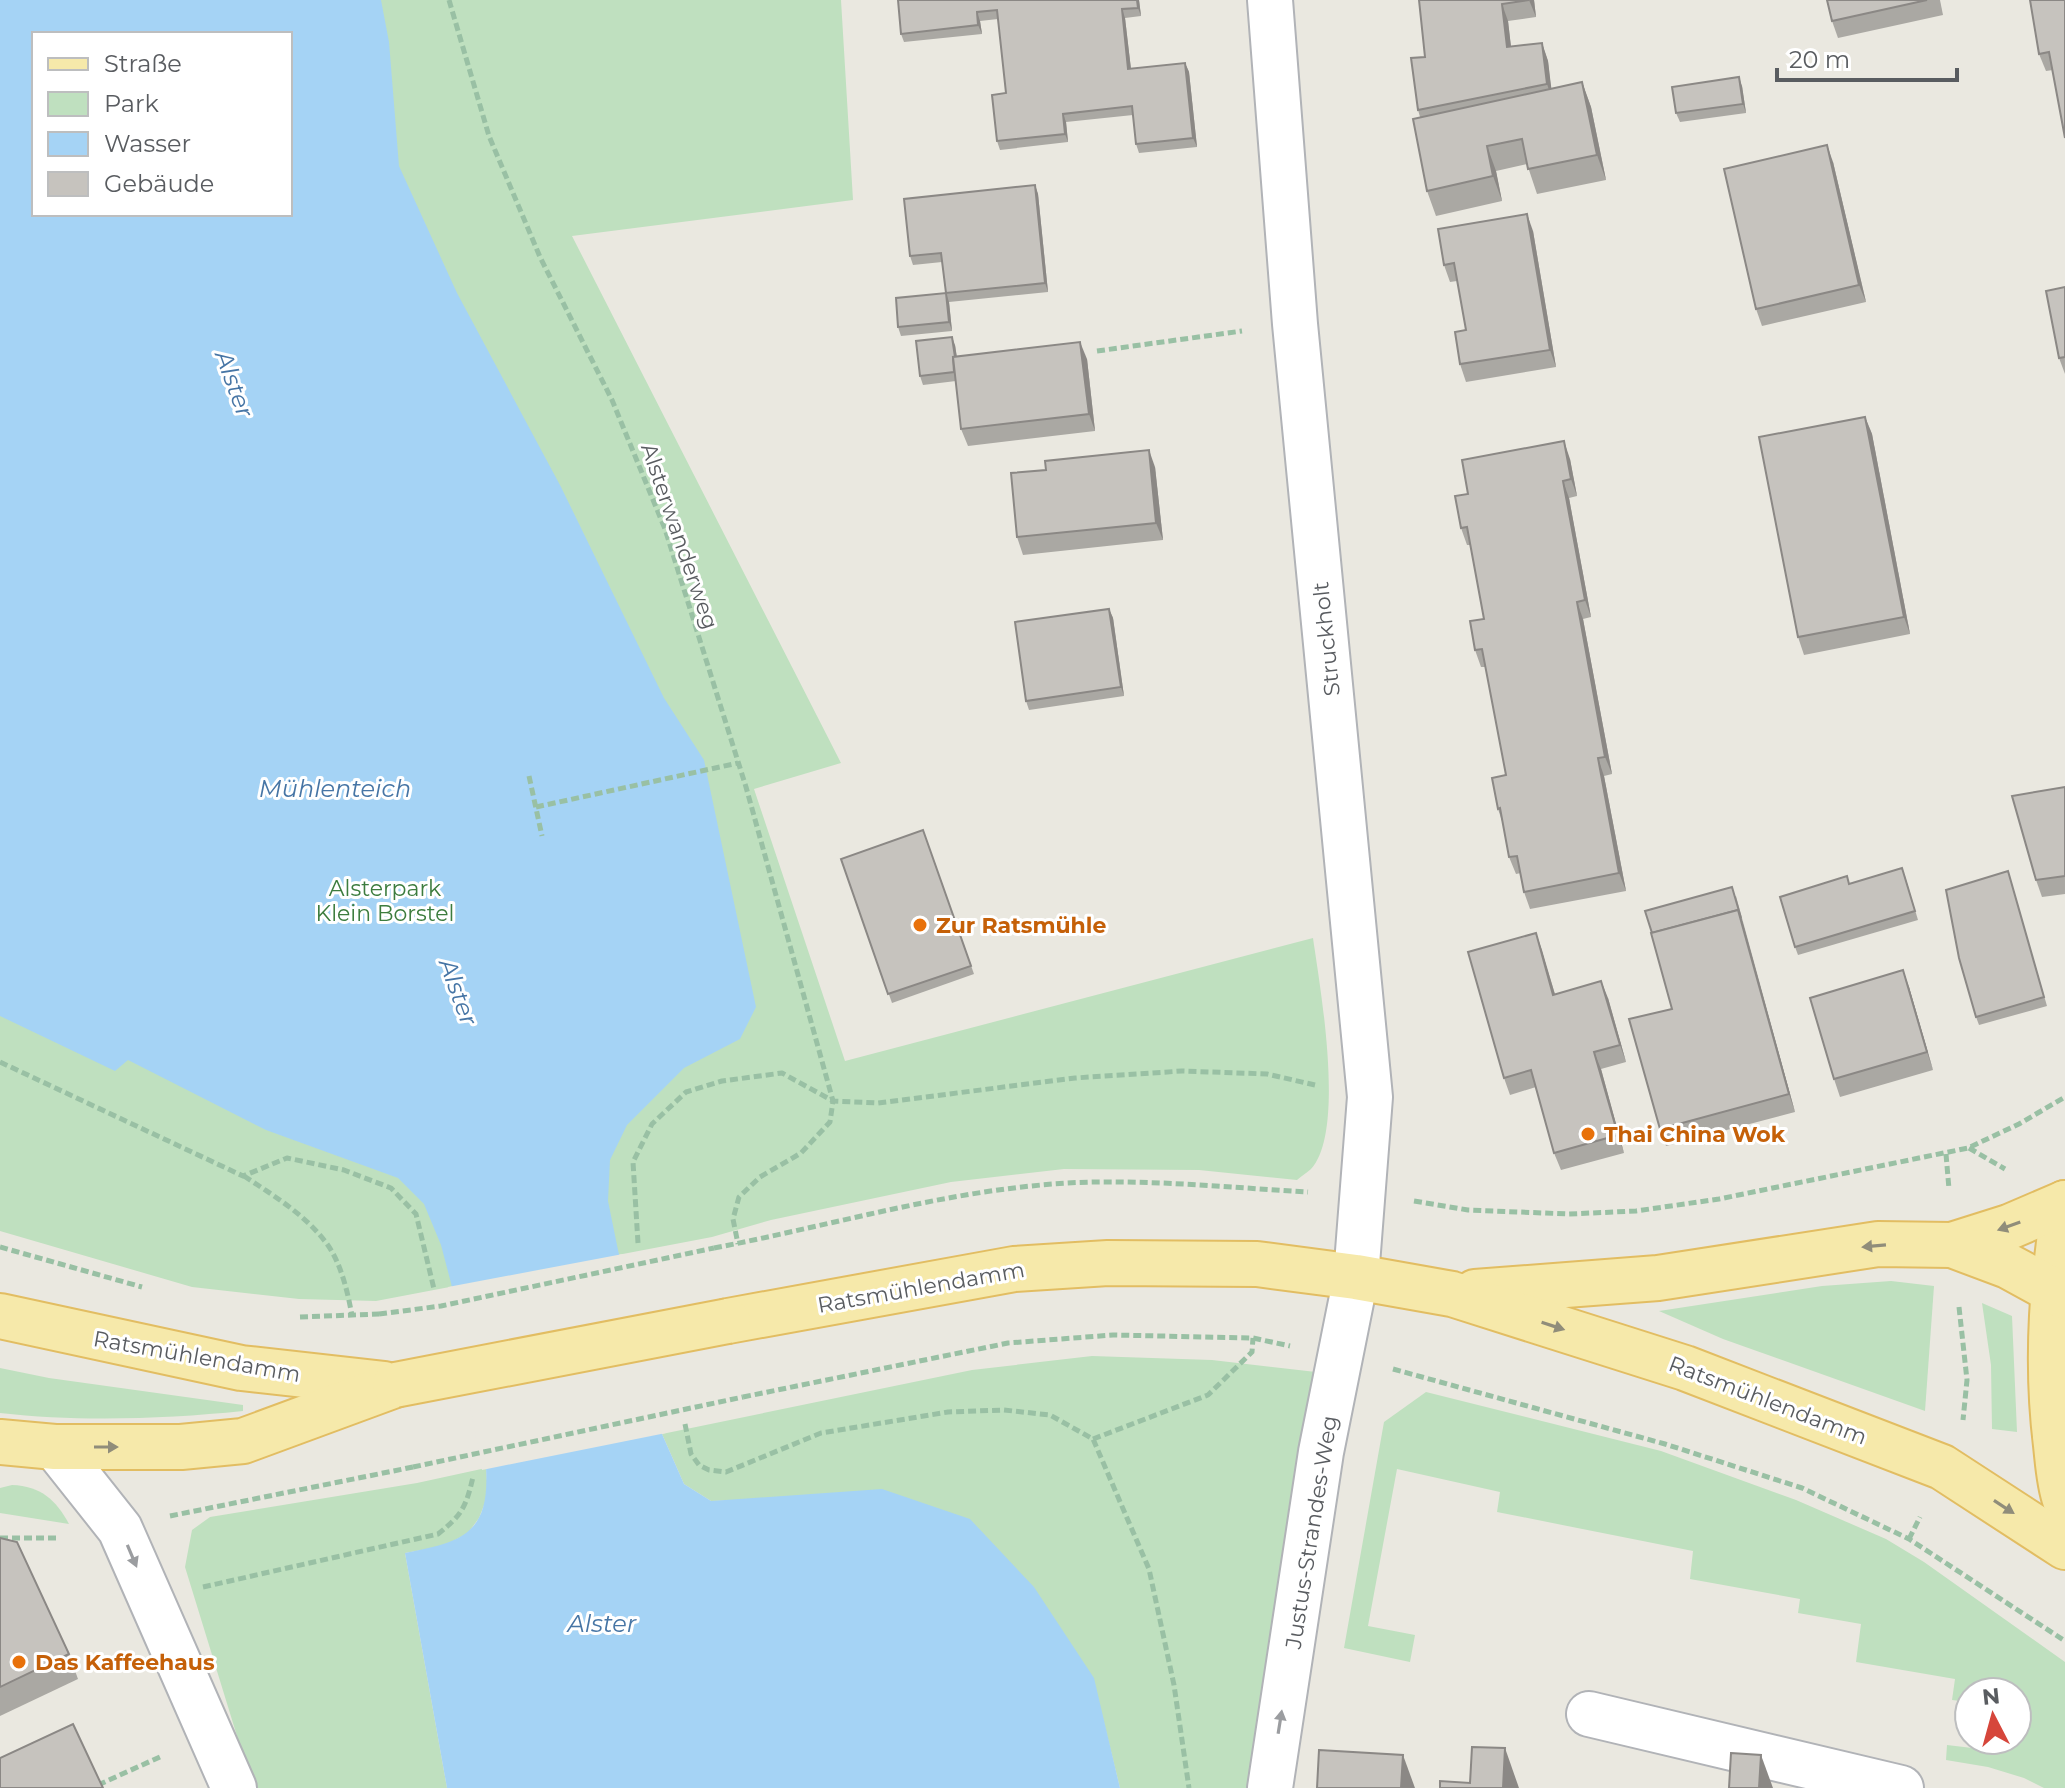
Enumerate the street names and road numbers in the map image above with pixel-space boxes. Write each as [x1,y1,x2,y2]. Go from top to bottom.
street label: Alsterwanderweg [635,440,724,633]
street label: Struckholt [1307,580,1346,697]
street label: Ratsmühlendamm [815,1256,1027,1319]
street label: Ratsmühlendamm [91,1325,303,1388]
street label: Ratsmühlendamm [1665,1350,1871,1451]
street label: Justus-Strandes-Weg [1280,1414,1343,1652]

